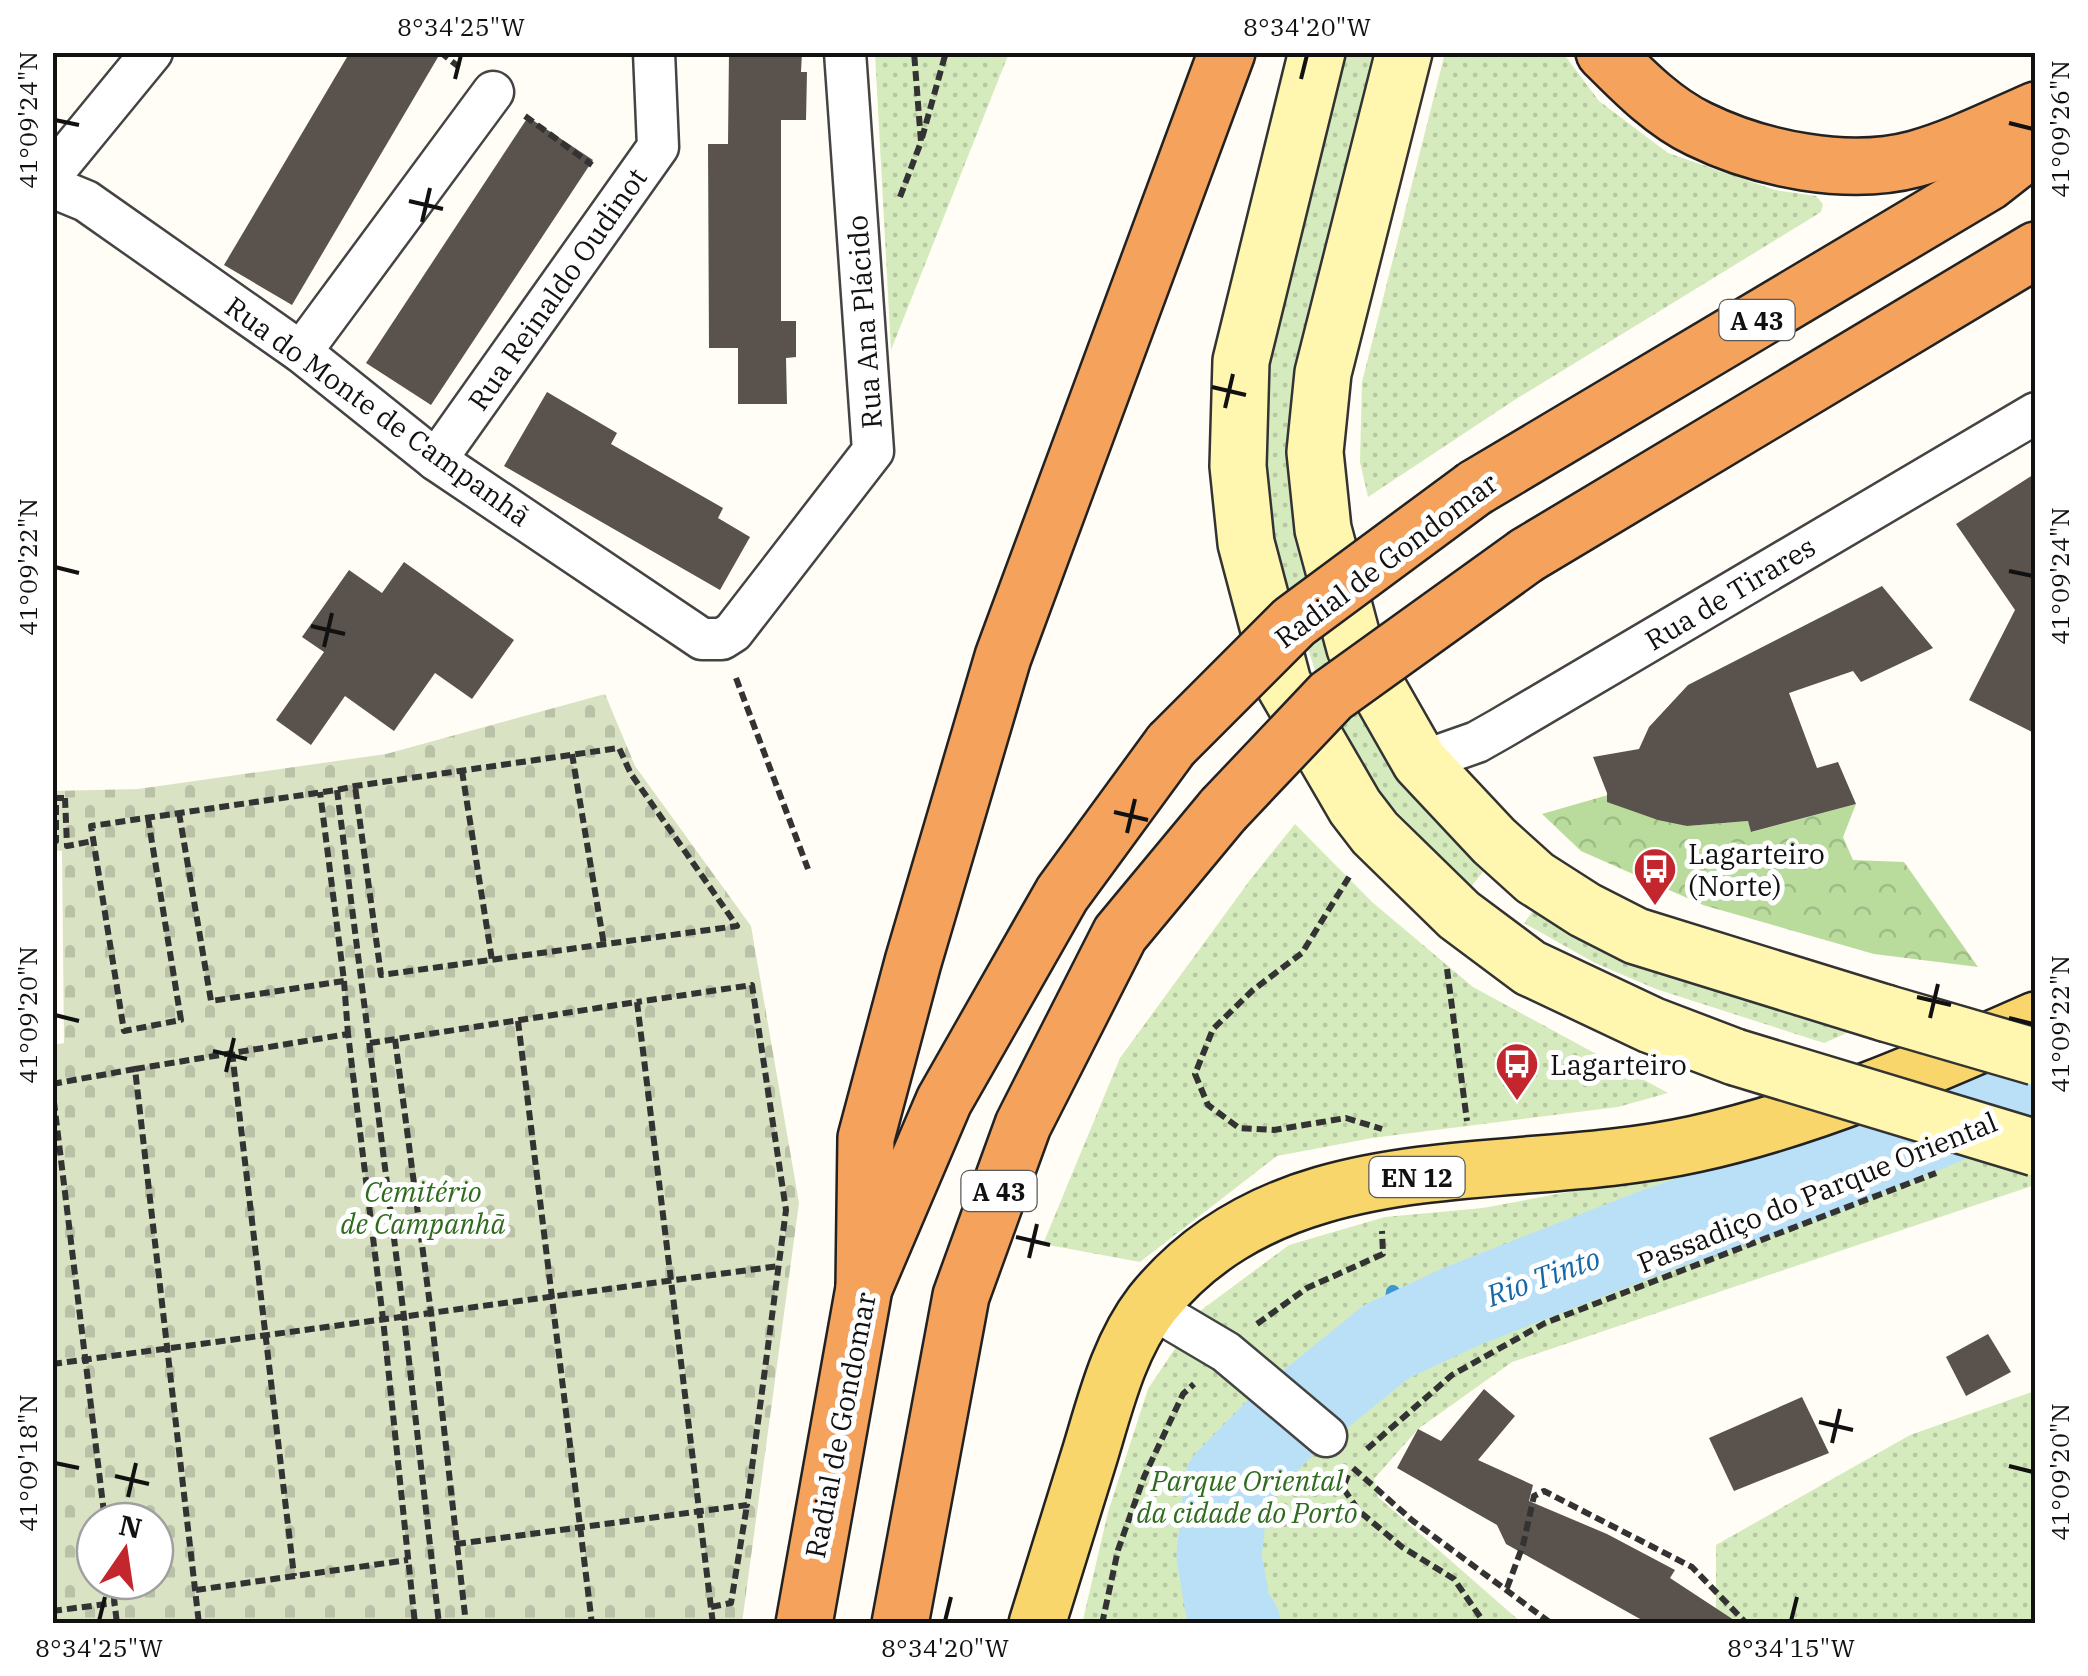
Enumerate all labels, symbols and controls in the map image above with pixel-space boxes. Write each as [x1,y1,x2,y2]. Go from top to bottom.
text: 8°34'25"W [397,10,525,43]
text: 8°34'20"W [1243,10,1371,43]
text: 41°09'24"N [11,51,44,189]
text: 41°09'26"N [2043,60,2076,198]
street label: Rua Reinaldo Oudinot [459,160,655,417]
street label: Rua Ana Plácido [838,214,890,430]
street label: Rua do Monte de Campanhã [218,288,538,534]
road number: A 43 [1720,300,1794,340]
street label: Radial de Gondomar [1267,464,1505,656]
text: 41°09'22"N [11,498,44,636]
text: 41°09'24"N [2043,507,2076,645]
street label: Rua de Tirares [1638,528,1822,658]
place label: Lagarteiro (Norte) [1688,835,1825,904]
bus stop icon: Lagarteiro (Norte) [1632,846,1678,907]
text: 41°09'20"N [11,946,44,1084]
text: 41°09'22"N [2043,955,2076,1093]
bus stop icon: Lagarteiro [1494,1041,1540,1102]
place label: Lagarteiro [1550,1046,1687,1083]
street label: Passadiço do Parque Oriental [1632,1103,2002,1281]
road number: EN 12 [1370,1157,1464,1197]
road number: A 43 [962,1171,1036,1211]
park label: Cemitério de Campanhã [340,1173,506,1242]
water label: Rio Tinto [1480,1237,1605,1315]
street label: Radial de Gondomar [796,1289,884,1561]
text: 41°09'18"N [11,1394,44,1532]
text: 41°09'20"N [2043,1403,2076,1541]
park label: Parque Oriental da cidade do Porto [1136,1462,1358,1531]
north arrow [75,1501,175,1601]
text: N [116,1506,146,1547]
text: 8°34'25"W [35,1631,163,1664]
text: 8°34'20"W [881,1631,1009,1664]
text: 8°34'15"W [1727,1631,1855,1664]

